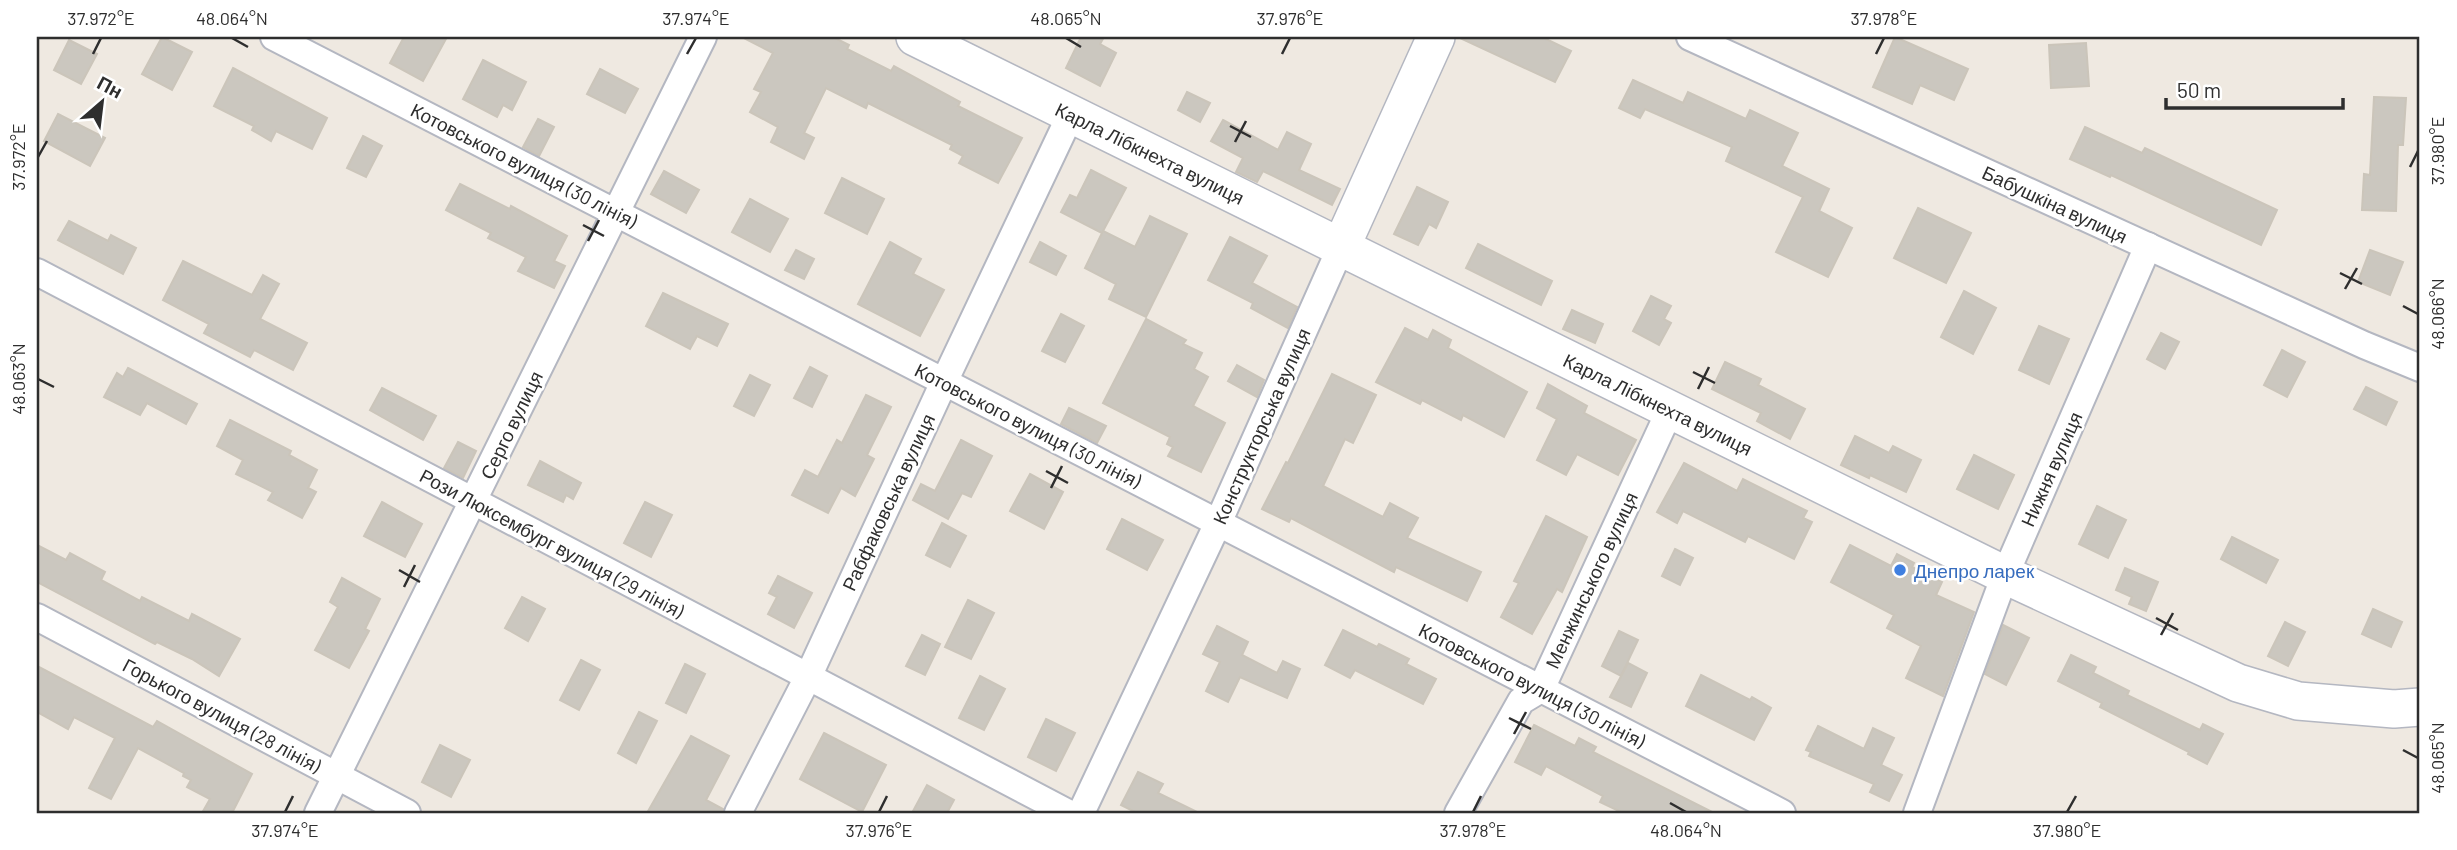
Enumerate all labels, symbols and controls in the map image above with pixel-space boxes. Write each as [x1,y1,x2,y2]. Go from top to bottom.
text: 37.972°E [67,7,135,29]
text: 48.064°N [196,7,268,29]
text: 37.974°E [662,7,730,29]
text: 48.065°N [1030,7,1102,29]
text: 37.976°E [1257,7,1323,29]
text: 37.978°E [1851,7,1918,29]
north arrow [66,66,136,136]
scale bar [2166,66,2343,110]
text: Пн [94,70,127,103]
text: 50 m [2177,77,2221,102]
street label: Карла Лібкнехта вулиця [1052,97,1248,209]
street label: Котовського вулиця (30 лiнiя) [407,98,642,233]
text: 37.980°E [2426,117,2448,185]
text: 37.972°E [7,123,29,191]
street label: Бабушкіна вулиця [1979,160,2131,248]
text: 48.066°N [2426,278,2448,350]
street label: Конструкторська вулиця [1207,324,1315,528]
text: 48.063°N [7,343,29,415]
street label: Карла Лібкнехта вулиця [1560,348,1756,460]
street label: Котовського вулиця (30 лiнiя) [911,358,1146,493]
street label: Серго вулиця [475,367,547,483]
street label: Нижня вулиця [2015,408,2087,530]
street label: Рабфаковська вулиця [837,410,939,594]
street label: Рози Люксембург вулиця (29 лiнiя) [416,464,689,623]
street label: Менжинського вулиця [1540,488,1642,672]
place label: Днепро ларек [1914,559,2035,582]
marker: Днепро ларек [1892,562,1908,578]
street label: Котовського вулиця (30 лiнiя) [1415,618,1650,753]
street label: Горького вулиця (28 лiнiя) [119,653,326,777]
text: 48.065°N [2426,722,2448,794]
text: 37.974°E [251,819,319,841]
text: 37.976°E [846,819,912,841]
text: 37.978°E [1440,819,1507,841]
text: 48.064°N [1650,819,1722,841]
text: 37.980°E [2033,819,2101,841]

